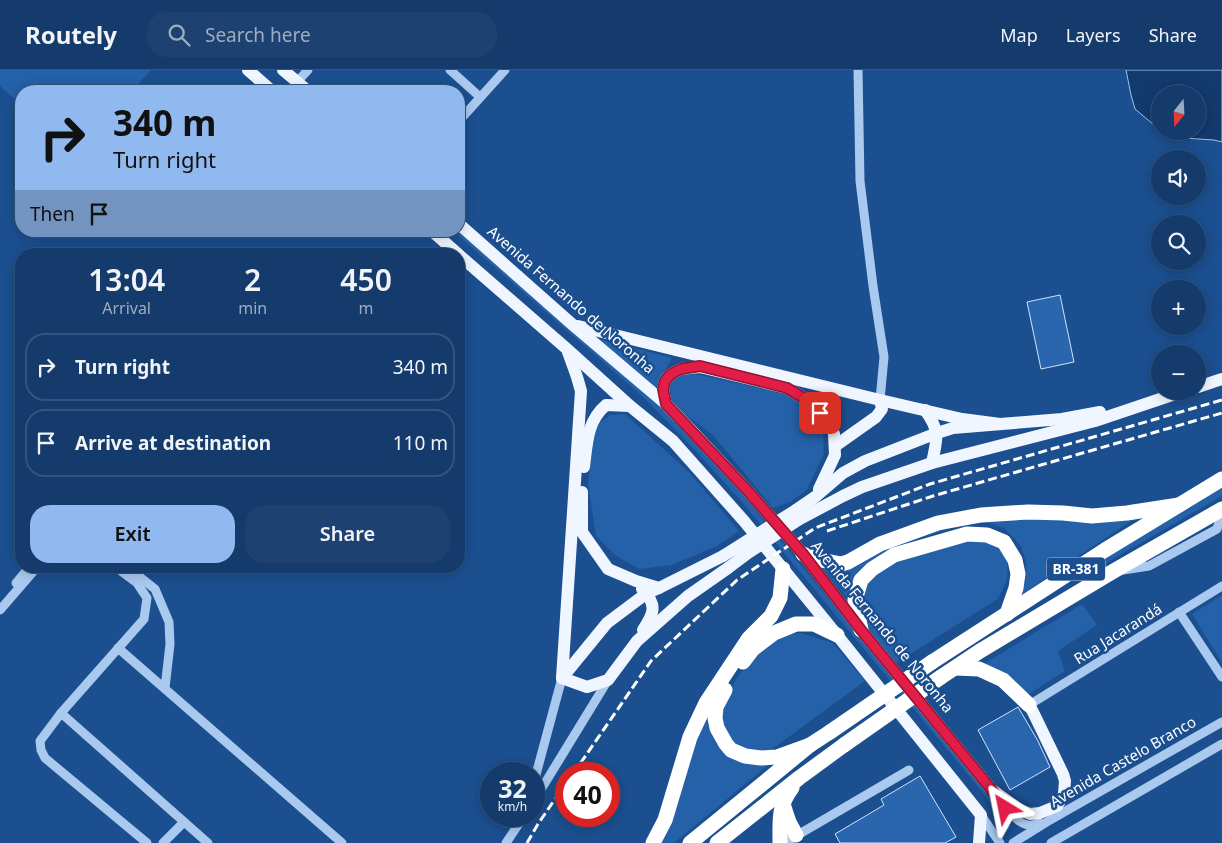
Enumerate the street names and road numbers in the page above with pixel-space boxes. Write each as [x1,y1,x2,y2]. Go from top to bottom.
street label: Avenida Fernando de Noronha [484,221,660,378]
street label: Avenida Fernando de Noronha [807,536,958,717]
road number: BR-381 [1047,558,1105,580]
street label: Rua Jacarandá [1070,598,1165,668]
street label: Avenida Castelo Branco [1046,711,1199,811]

